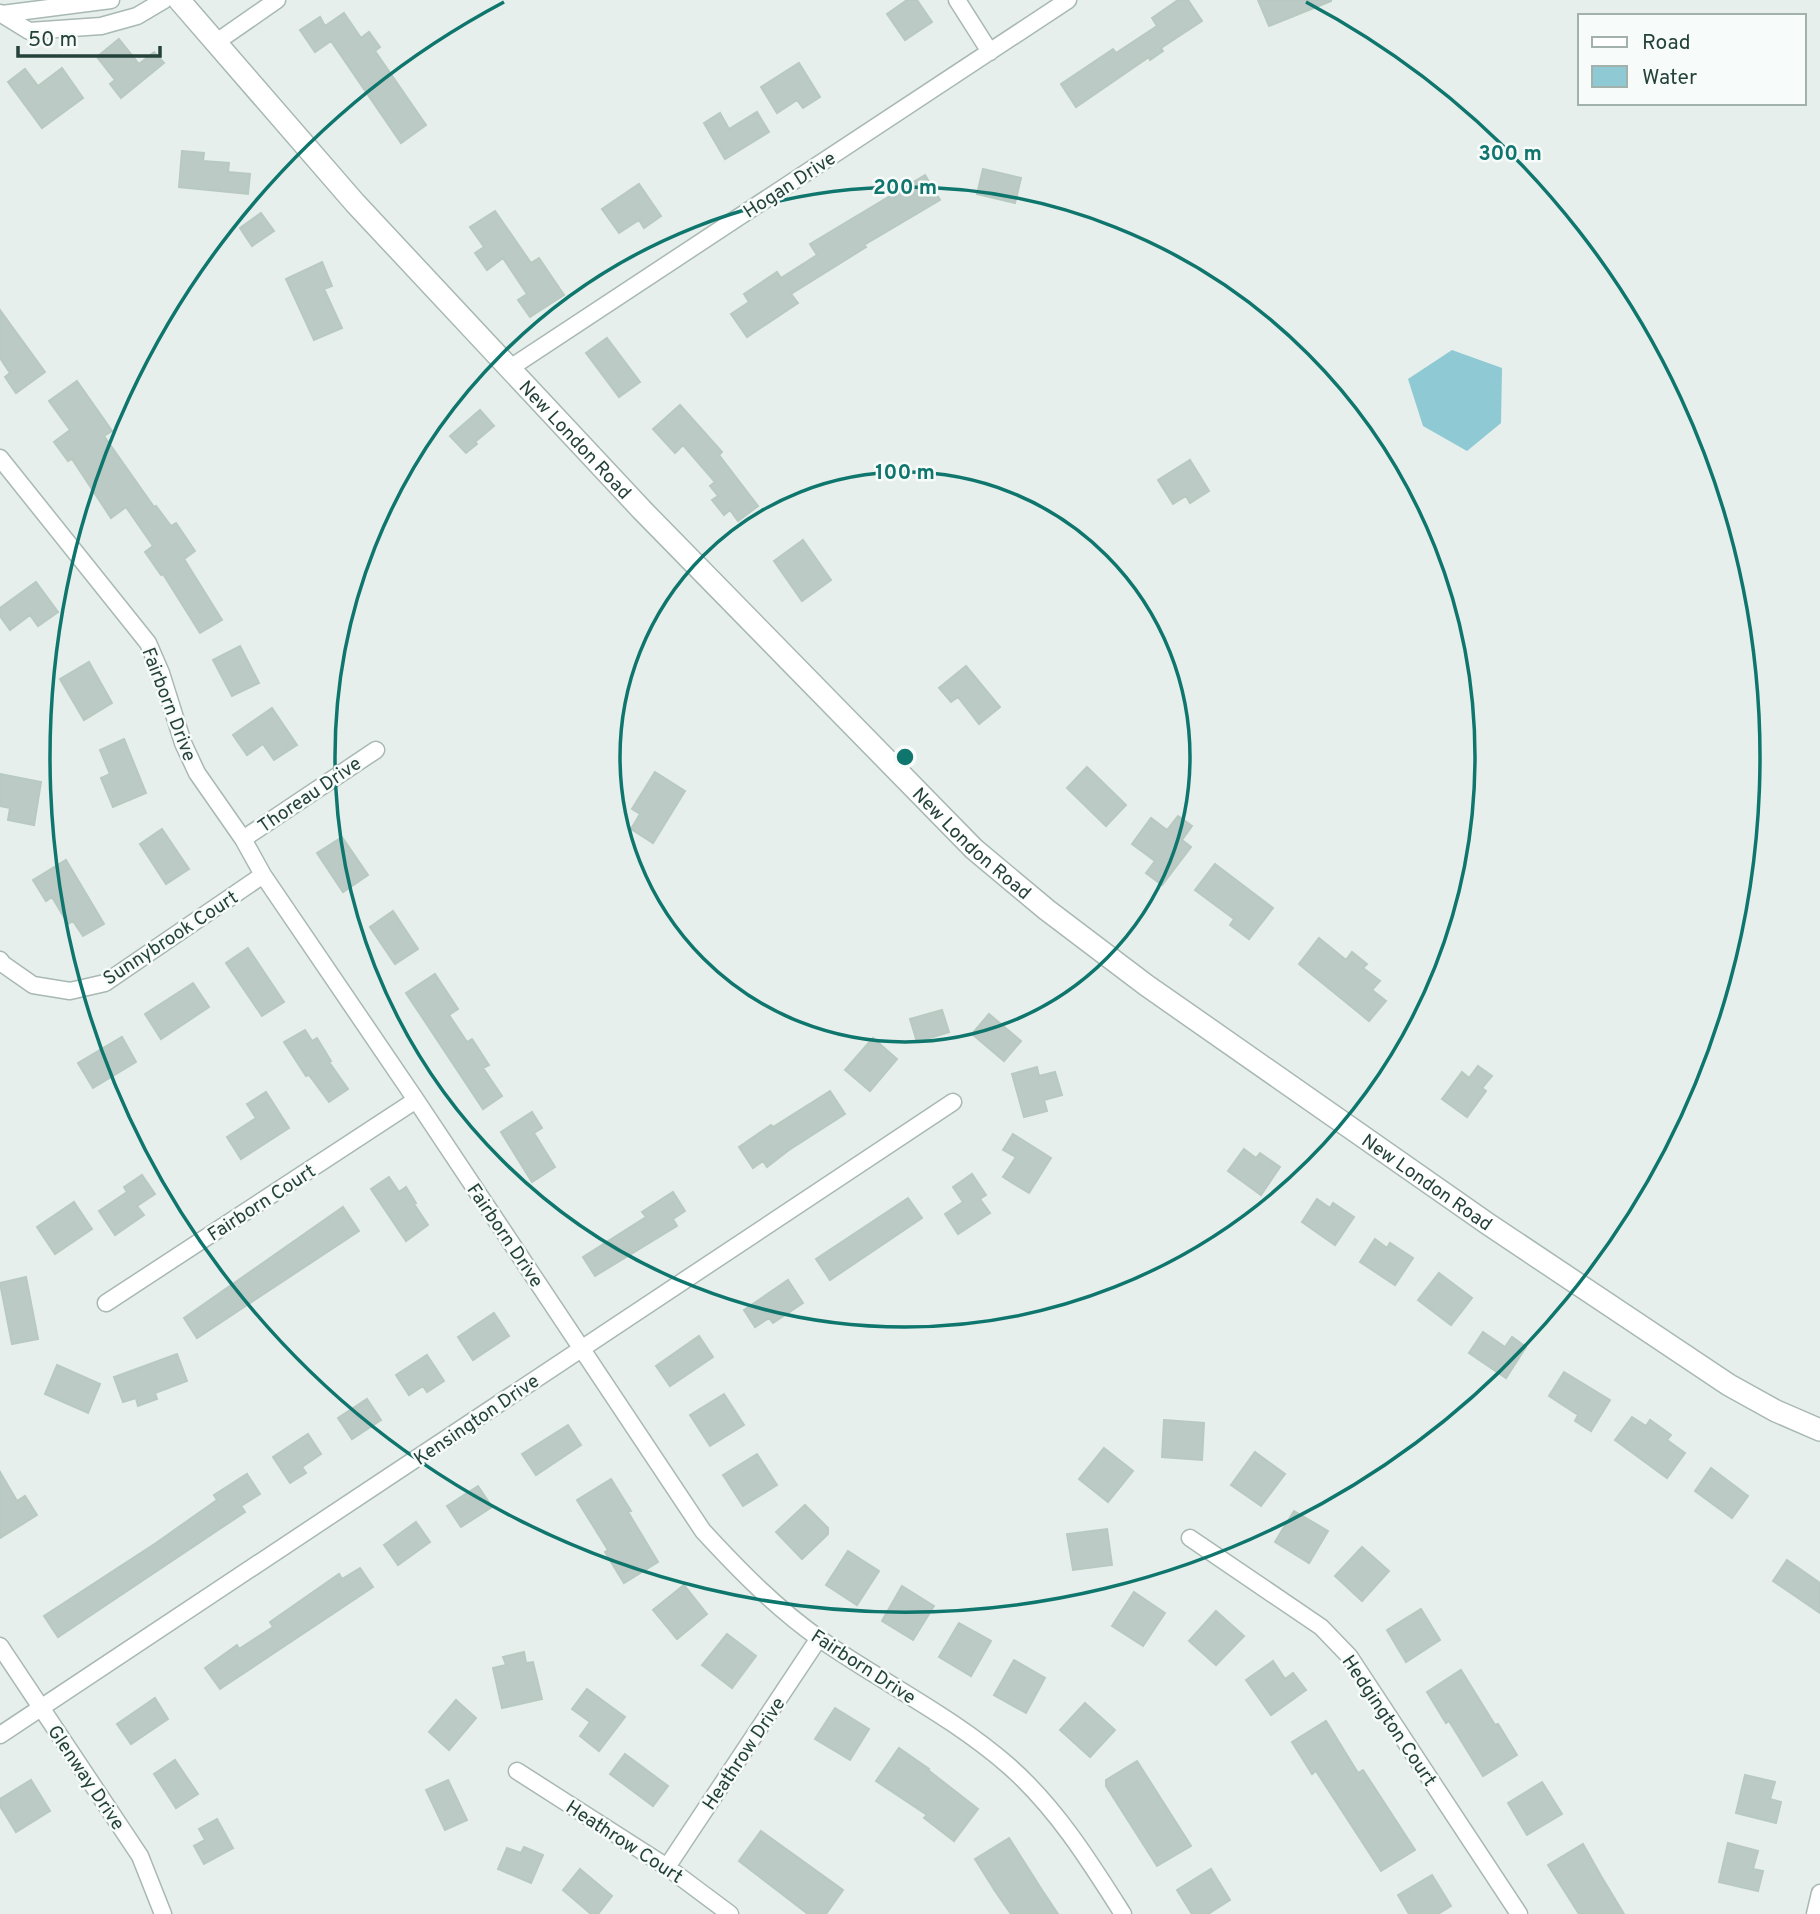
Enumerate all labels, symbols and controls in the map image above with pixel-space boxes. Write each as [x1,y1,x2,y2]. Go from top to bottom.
scale bar [18,14,159,58]
legend [1578,14,1806,105]
text: 50 m [28,27,77,54]
text: Road [1642,30,1691,57]
text: Water [1642,65,1697,92]
text: 300 m [1478,141,1542,168]
street label: Hogan Drive [739,147,841,224]
text: 200 m [873,175,937,202]
street label: New London Road [513,376,636,505]
text: 100 m [875,460,935,487]
street label: Fairborn Drive [135,644,201,765]
centre of rings [893,745,917,769]
street label: Thoreau Drive [254,752,366,839]
street label: New London Road [906,783,1035,906]
street label: Sunnybrook Court [99,886,243,991]
street label: New London Road [1356,1129,1496,1237]
street label: Fairborn Court [204,1160,321,1247]
street label: Fairborn Drive [461,1180,548,1293]
street label: Kensington Drive [410,1370,544,1472]
street label: Fairborn Drive [806,1625,920,1710]
street label: Hedgington Court [1336,1651,1441,1791]
street label: Heathrow Drive [698,1693,791,1815]
street label: Glenway Drive [41,1721,129,1835]
street label: Heathrow Court [561,1796,687,1890]

